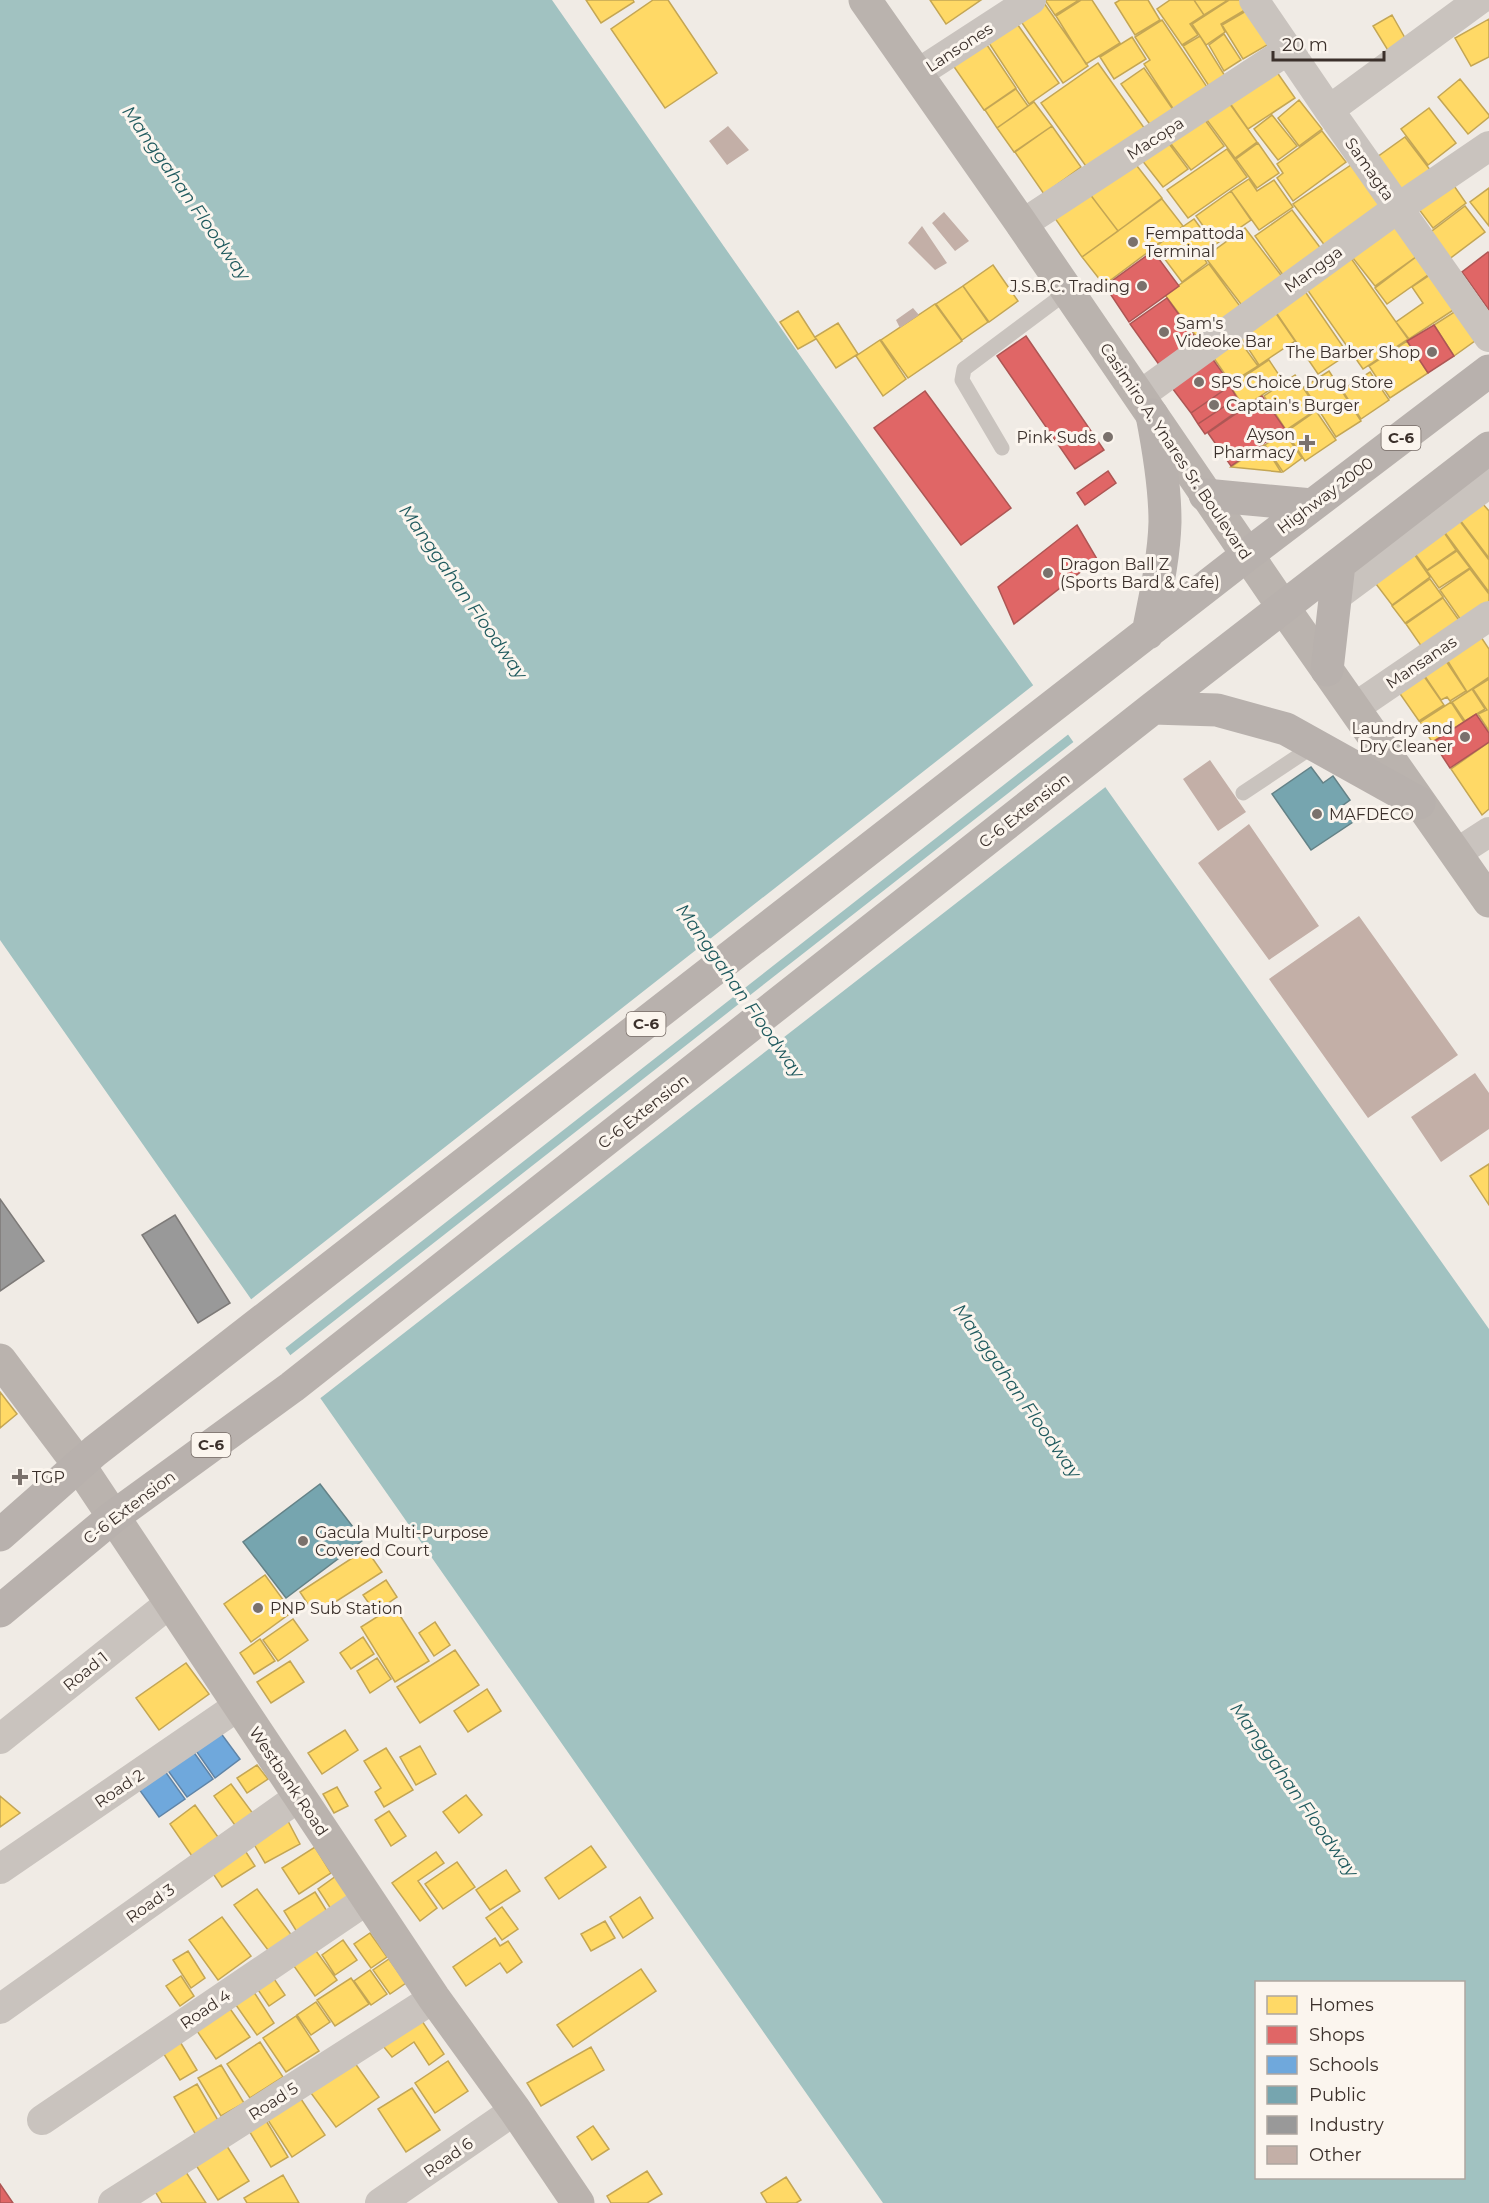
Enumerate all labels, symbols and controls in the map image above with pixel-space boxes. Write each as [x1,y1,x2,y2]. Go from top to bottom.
street label: Lansones [922,19,996,76]
scale bar [1273,24,1384,62]
text: 20 m [1282,34,1328,56]
water label: Manggahan Floodway [117,101,255,286]
street label: Macopa [1123,113,1187,164]
street label: Samagta [1341,134,1398,204]
place label: Fempattoda Terminal [1145,224,1245,261]
marker: Fempattoda Terminal [1126,235,1140,249]
street label: Mangga [1281,242,1346,297]
place label: J.S.B.C. Trading [1009,277,1130,296]
marker: J.S.B.C. Trading [1135,279,1149,293]
place label: Sam's Videoke Bar [1176,314,1273,351]
marker: Sam's Videoke Bar [1157,325,1171,339]
street label: Casimiro A. Ynares Sr. Boulevard [1096,339,1255,563]
place label: The Barber Shop [1286,343,1420,362]
marker: The Barber Shop [1425,345,1439,359]
place label: SPS Choice Drug Store [1211,373,1393,392]
marker: SPS Choice Drug Store [1192,375,1206,389]
place label: Captain's Burger [1226,396,1360,415]
marker: Captain's Burger [1207,398,1221,412]
place label: Ayson Pharmacy [1213,425,1295,462]
road number: C-6 [1382,426,1420,450]
place label: Pink Suds [1016,428,1096,447]
marker: Pink Suds [1101,430,1115,444]
marker: Ayson Pharmacy [1300,436,1314,450]
street label: Highway 2000 [1273,453,1377,538]
water label: Manggahan Floodway [394,500,532,685]
place label: Dragon Ball Z (Sports Bard & Cafe) [1060,555,1220,592]
marker: Dragon Ball Z (Sports Bard & Cafe) [1041,566,1055,580]
street label: Mansanas [1382,632,1460,693]
place label: Laundry and Dry Cleaner [1351,719,1453,756]
marker: Laundry and Dry Cleaner [1458,730,1472,744]
street label: C-6 Extension [975,769,1074,852]
place label: MAFDECO [1329,805,1414,824]
marker: MAFDECO [1310,807,1324,821]
water label: Manggahan Floodway [671,899,809,1084]
road number: C-6 [626,1012,666,1036]
street label: C-6 Extension [594,1070,693,1153]
water label: Manggahan Floodway [948,1299,1086,1484]
road number: C-6 [192,1433,230,1457]
street label: C-6 Extension [80,1467,179,1548]
place label: TGP [32,1468,65,1487]
marker: TGP [13,1470,27,1484]
place label: Gacula Multi-Purpose Covered Court [315,1523,489,1560]
marker: Gacula Multi-Purpose Covered Court [296,1534,310,1548]
place label: PNP Sub Station [270,1599,403,1618]
marker: PNP Sub Station [251,1601,265,1615]
street label: Road 1 [59,1648,111,1695]
water label: Manggahan Floodway [1225,1698,1363,1883]
street label: Westbank Road [245,1723,332,1839]
street label: Road 2 [91,1765,147,1812]
street label: Road 3 [122,1880,178,1927]
legend [1255,1981,1465,2179]
street label: Road 4 [177,1985,234,2033]
text: Homes [1309,1994,1374,2016]
text: Shops [1309,2024,1365,2046]
text: Schools [1309,2054,1379,2076]
street label: Road 5 [245,2078,302,2124]
text: Public [1309,2084,1366,2106]
text: Industry [1309,2114,1384,2136]
street label: Road 6 [420,2133,477,2181]
text: Other [1309,2144,1362,2166]

